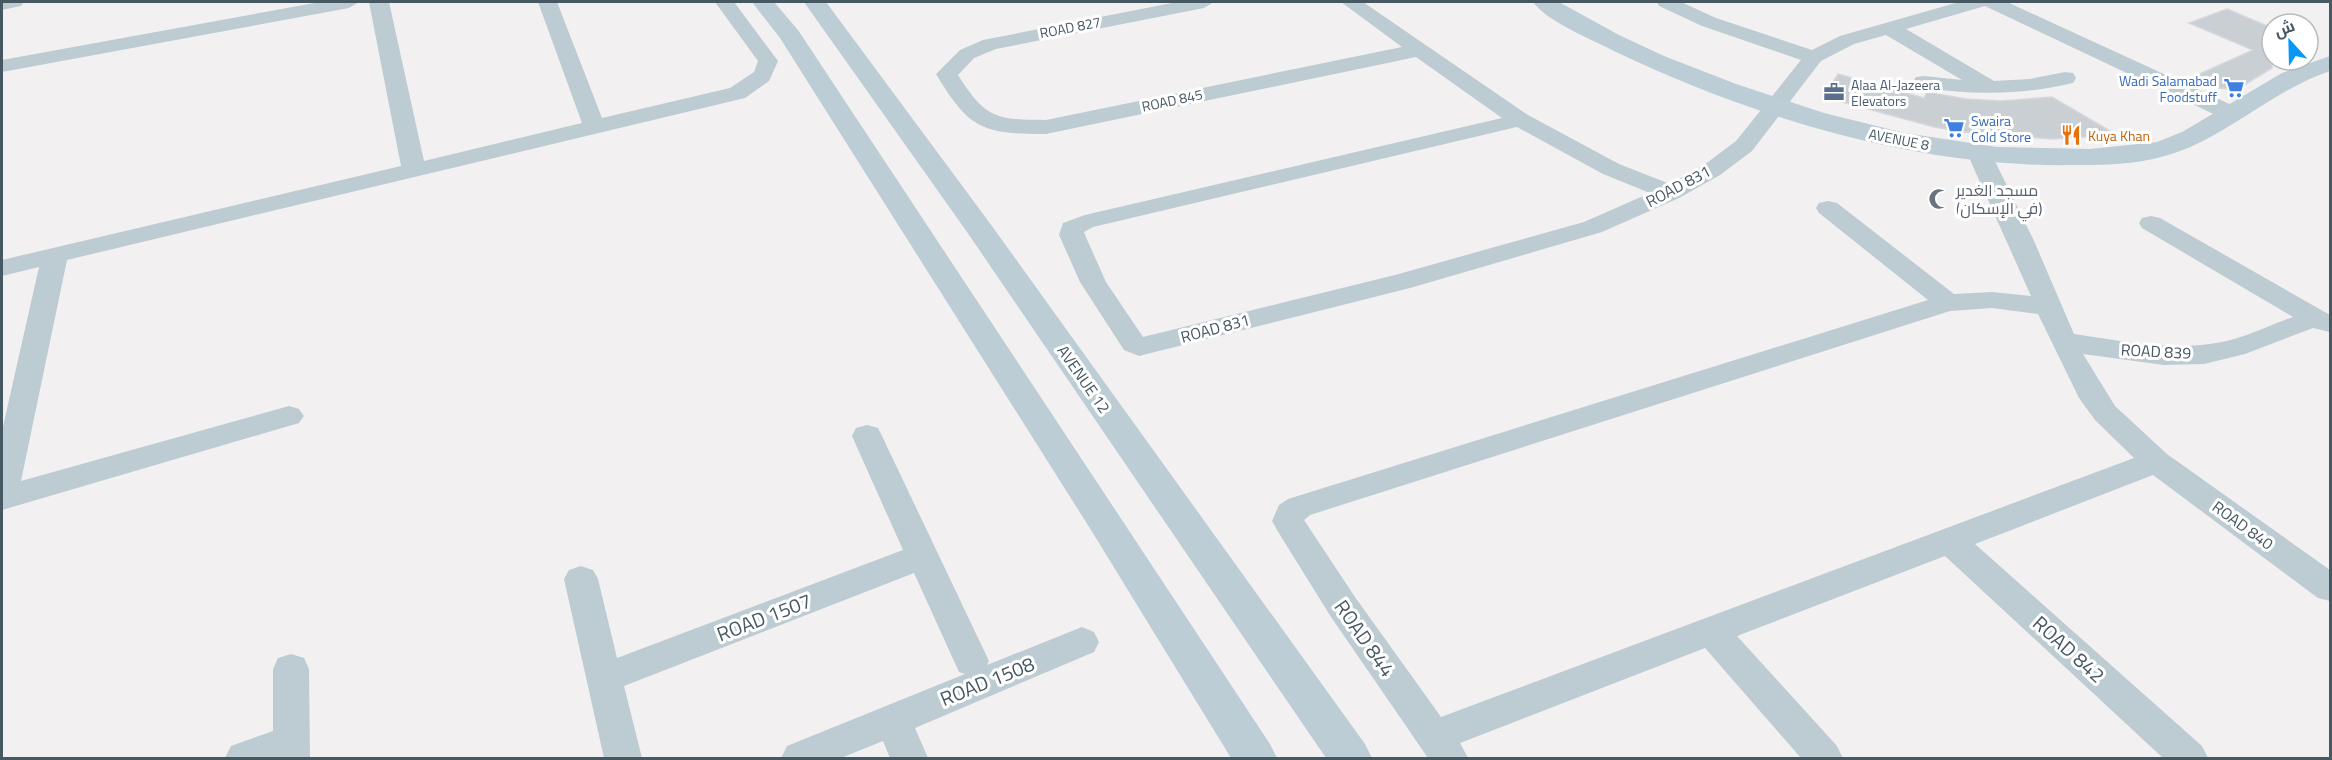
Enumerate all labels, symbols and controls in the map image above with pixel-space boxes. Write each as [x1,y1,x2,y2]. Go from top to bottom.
street label: ROAD 827 [1038,11,1102,43]
north arrow [2260,12,2320,72]
text: ش [2270,13,2298,43]
place label: Wadi Salamabad Foodstuff [2119,70,2217,107]
place label: Alaa Al-Jazeera Elevators [1851,74,1940,111]
supermarket icon: Wadi Salamabad Foodstuff [2222,76,2246,100]
office icon: Alaa Al-Jazeera Elevators [1822,80,1846,104]
street label: ROAD 845 [1140,83,1204,117]
place label: Swaira Cold Store [1971,110,2031,147]
supermarket icon: Swaira Cold Store [1942,116,1966,140]
street label: AVENUE 8 [1867,123,1931,155]
restaurant icon: Kuya Khan [2059,123,2083,147]
place label: Kuya Khan [2088,125,2150,146]
street label: ROAD 831 [1641,159,1715,213]
place label: مسجد الغدير (في الإسكان) [1955,178,2042,222]
mosque icon: مسجد الغدير (في الإسكان) [1927,187,1951,211]
street label: ROAD 831 [1178,307,1252,349]
street label: ROAD 839 [2120,337,2192,365]
street label: AVENUE 12 [1052,340,1116,418]
street label: ROAD 840 [2207,495,2279,555]
street label: ROAD 1507 [712,585,816,649]
street label: ROAD 844 [1327,593,1403,683]
street label: ROAD 842 [2026,608,2112,690]
street label: ROAD 1508 [935,648,1039,714]

